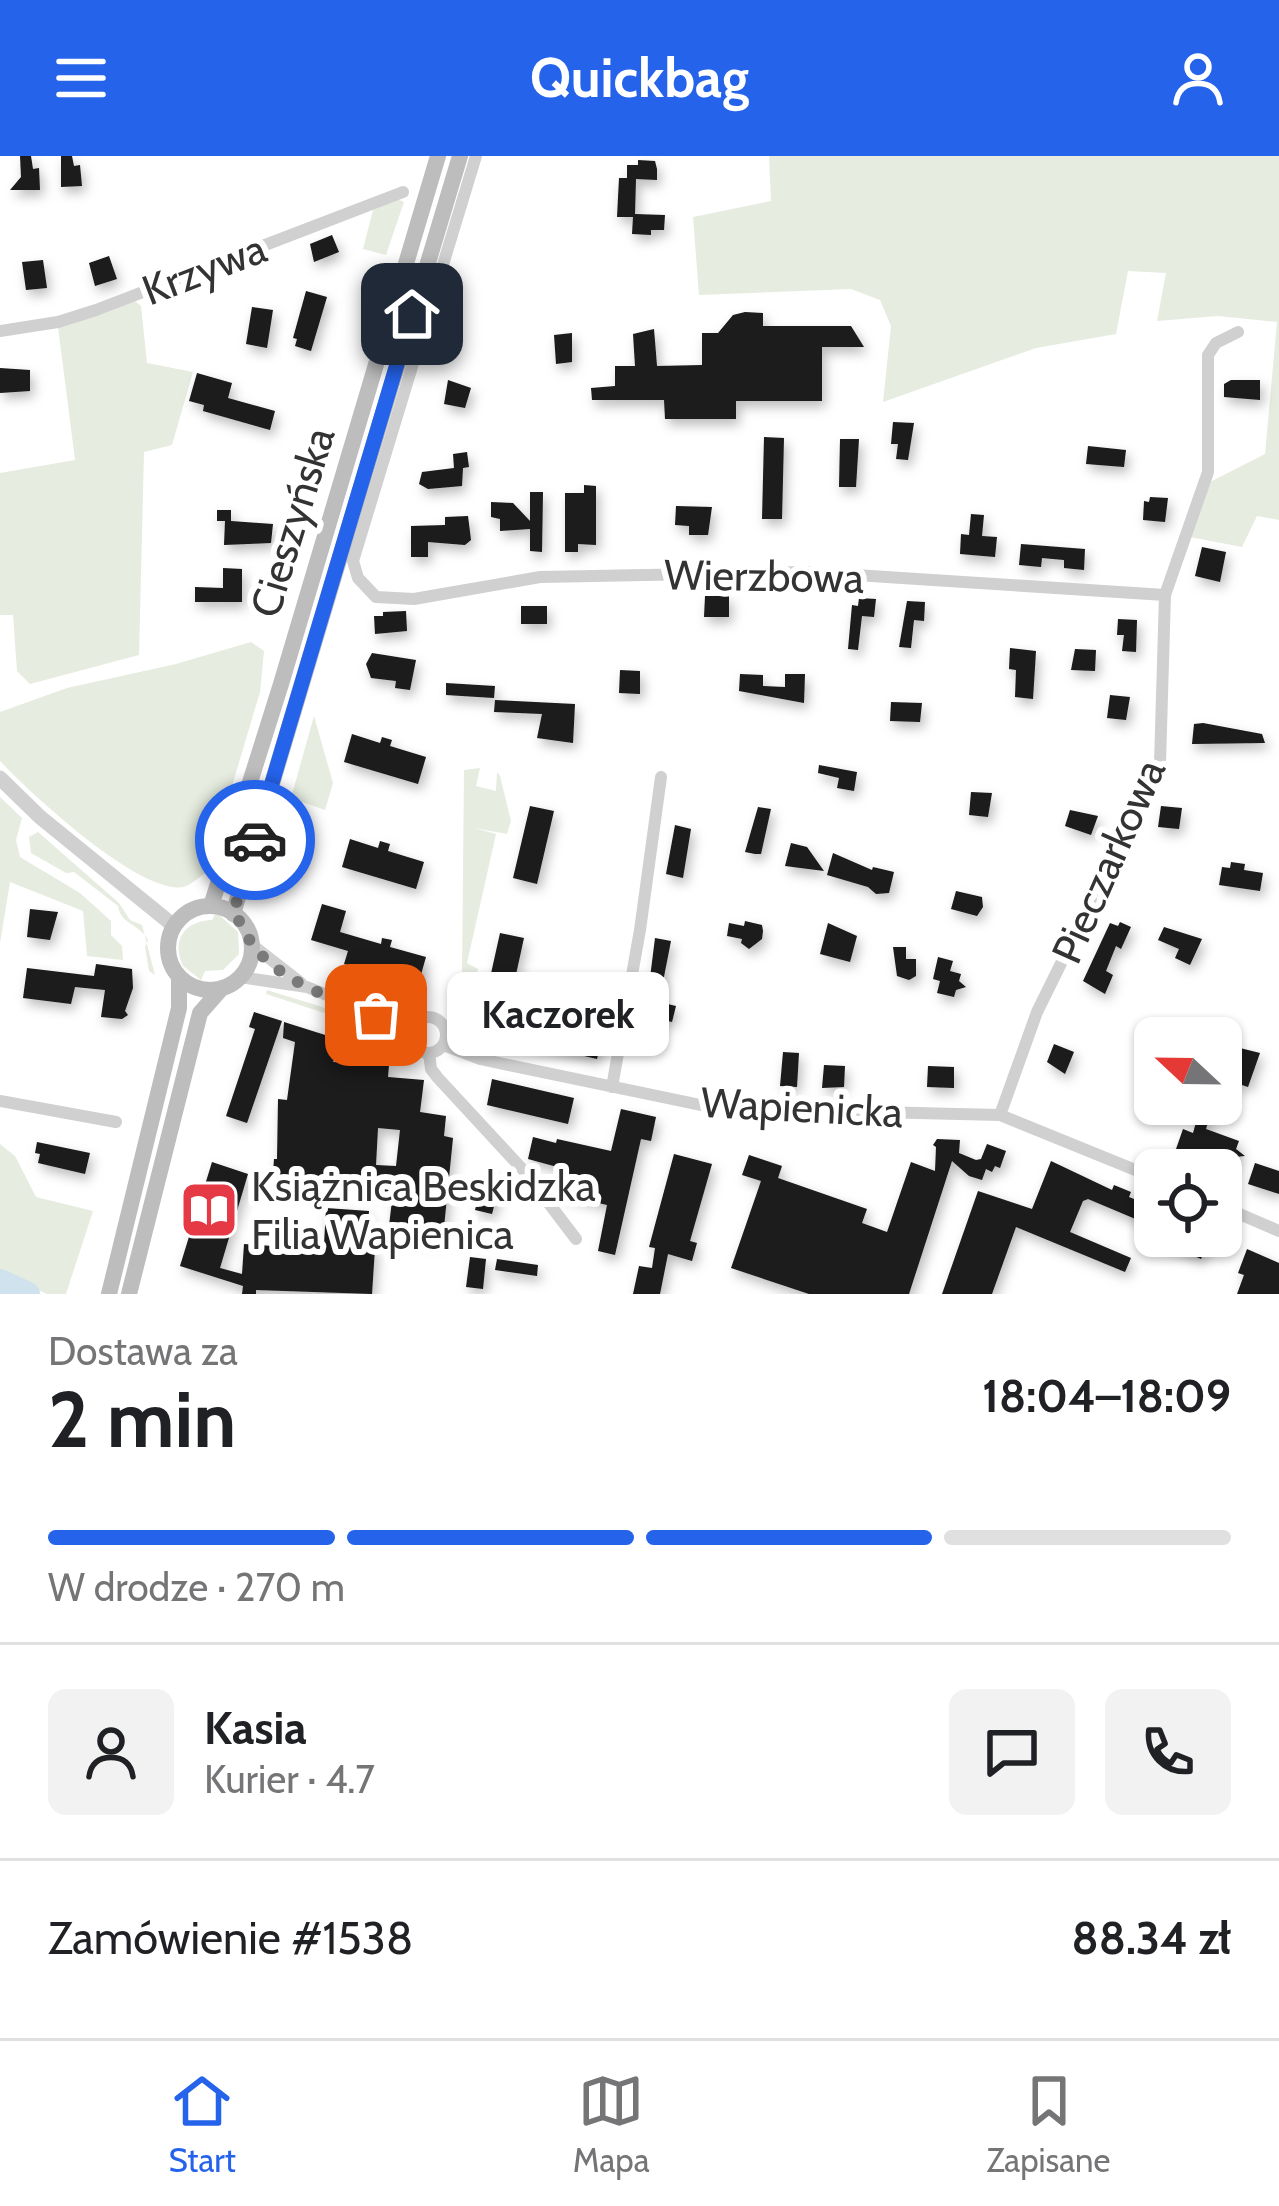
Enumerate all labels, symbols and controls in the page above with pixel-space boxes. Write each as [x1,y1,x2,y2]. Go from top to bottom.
icon: menu [48,45,114,111]
text: Quickbag [530,45,749,111]
icon: person [1165,45,1231,111]
street label: Krzywa [135,222,273,316]
pin [361,263,463,365]
icon: home [379,281,445,347]
street label: Cieszyńska [239,421,345,623]
street label: Wierzbowa [664,548,864,604]
street label: Pieczarkowa [1040,751,1176,971]
courier [195,780,315,900]
icon: car [222,807,288,873]
pin [325,964,427,1066]
callout: Kaczorek [448,973,670,1057]
icon: bag [343,982,409,1048]
text: Kaczorek [481,990,635,1038]
north arrow [1134,1017,1242,1125]
map controls [1134,1017,1242,1257]
street label: Wapienicka [700,1076,904,1138]
button: locate [1134,1149,1242,1257]
place label: Książnica Beskidzka Filia Wapienica [251,1160,596,1260]
library icon: Książnica Beskidzka Filia Wapienica [178,1179,240,1241]
text: Dostawa za [48,1327,238,1375]
text: 18:04–18:09 [982,1369,1231,1423]
text: 2 min [48,1372,236,1467]
text: W drodze · 270 m [48,1563,345,1611]
button: person [48,1689,174,1815]
button: chat [949,1689,1075,1815]
button: phone [1105,1689,1231,1815]
text: Kasia [204,1701,307,1755]
text: Kurier · 4.7 [204,1755,375,1803]
text: Zamówienie #1538 [48,1911,413,1965]
text: 88.34 zł [1072,1911,1231,1965]
tab: Start [169,2068,236,2180]
tab: Mapa [573,2068,650,2180]
tab: Zapisane [987,2068,1110,2180]

